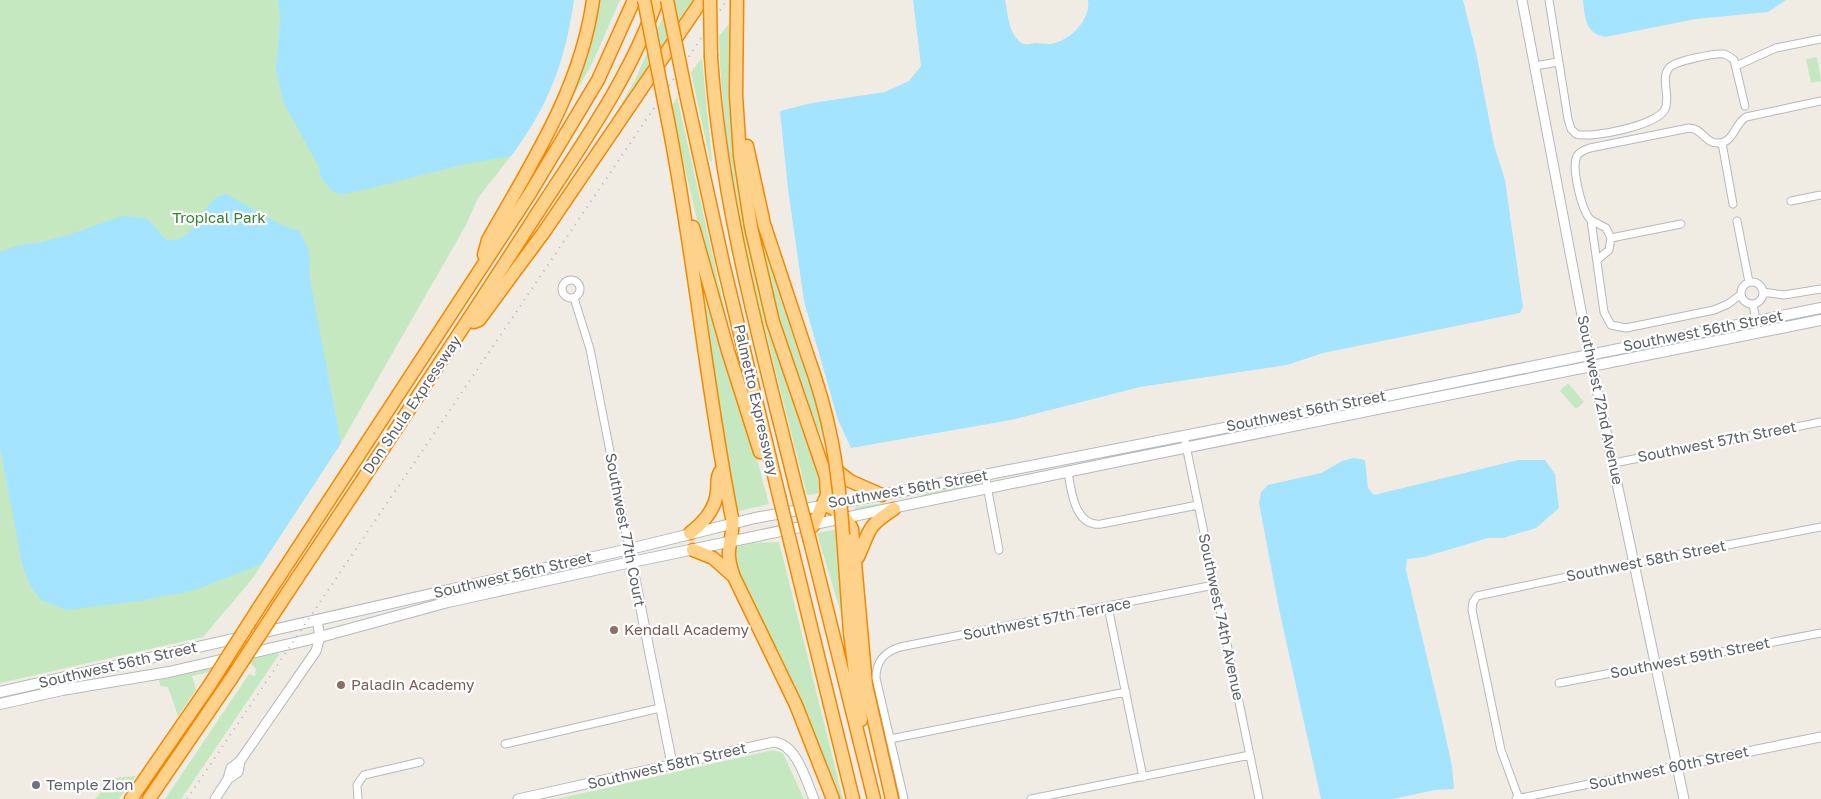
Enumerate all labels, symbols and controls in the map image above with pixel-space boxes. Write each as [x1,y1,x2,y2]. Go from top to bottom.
park label: Tropical Park [172,208,266,226]
street label: Southwest 56th Street [1621,306,1784,354]
street label: Southwest 72nd Avenue [1574,313,1628,487]
street label: Palmetto Expressway [731,322,783,478]
street label: Don Shula Expressway [358,331,464,477]
street label: Southwest 56th Street [1224,386,1387,434]
street label: Southwest 57th Street [1636,417,1798,465]
street label: Southwest 77th Court [602,451,650,608]
street label: Southwest 56th Street [826,465,989,511]
street label: Southwest 74th Avenue [1195,532,1249,702]
street label: Southwest 58th Street [1564,536,1727,584]
street label: Southwest 56th Street [432,547,594,601]
street label: Southwest 57th Terrace [961,593,1132,643]
place label: Kendall Academy [624,620,749,638]
marker: Kendall Academy [608,624,620,636]
street label: Southwest 59th Street [1608,633,1771,681]
street label: Southwest 56th Street [37,637,199,691]
place label: Paladin Academy [351,675,475,693]
marker: Paladin Academy [335,679,347,691]
street label: Southwest 58th Street [586,738,748,792]
street label: Southwest 60th Street [1587,741,1750,793]
place label: Temple Zion [46,775,134,793]
marker: Temple Zion [30,779,42,791]

